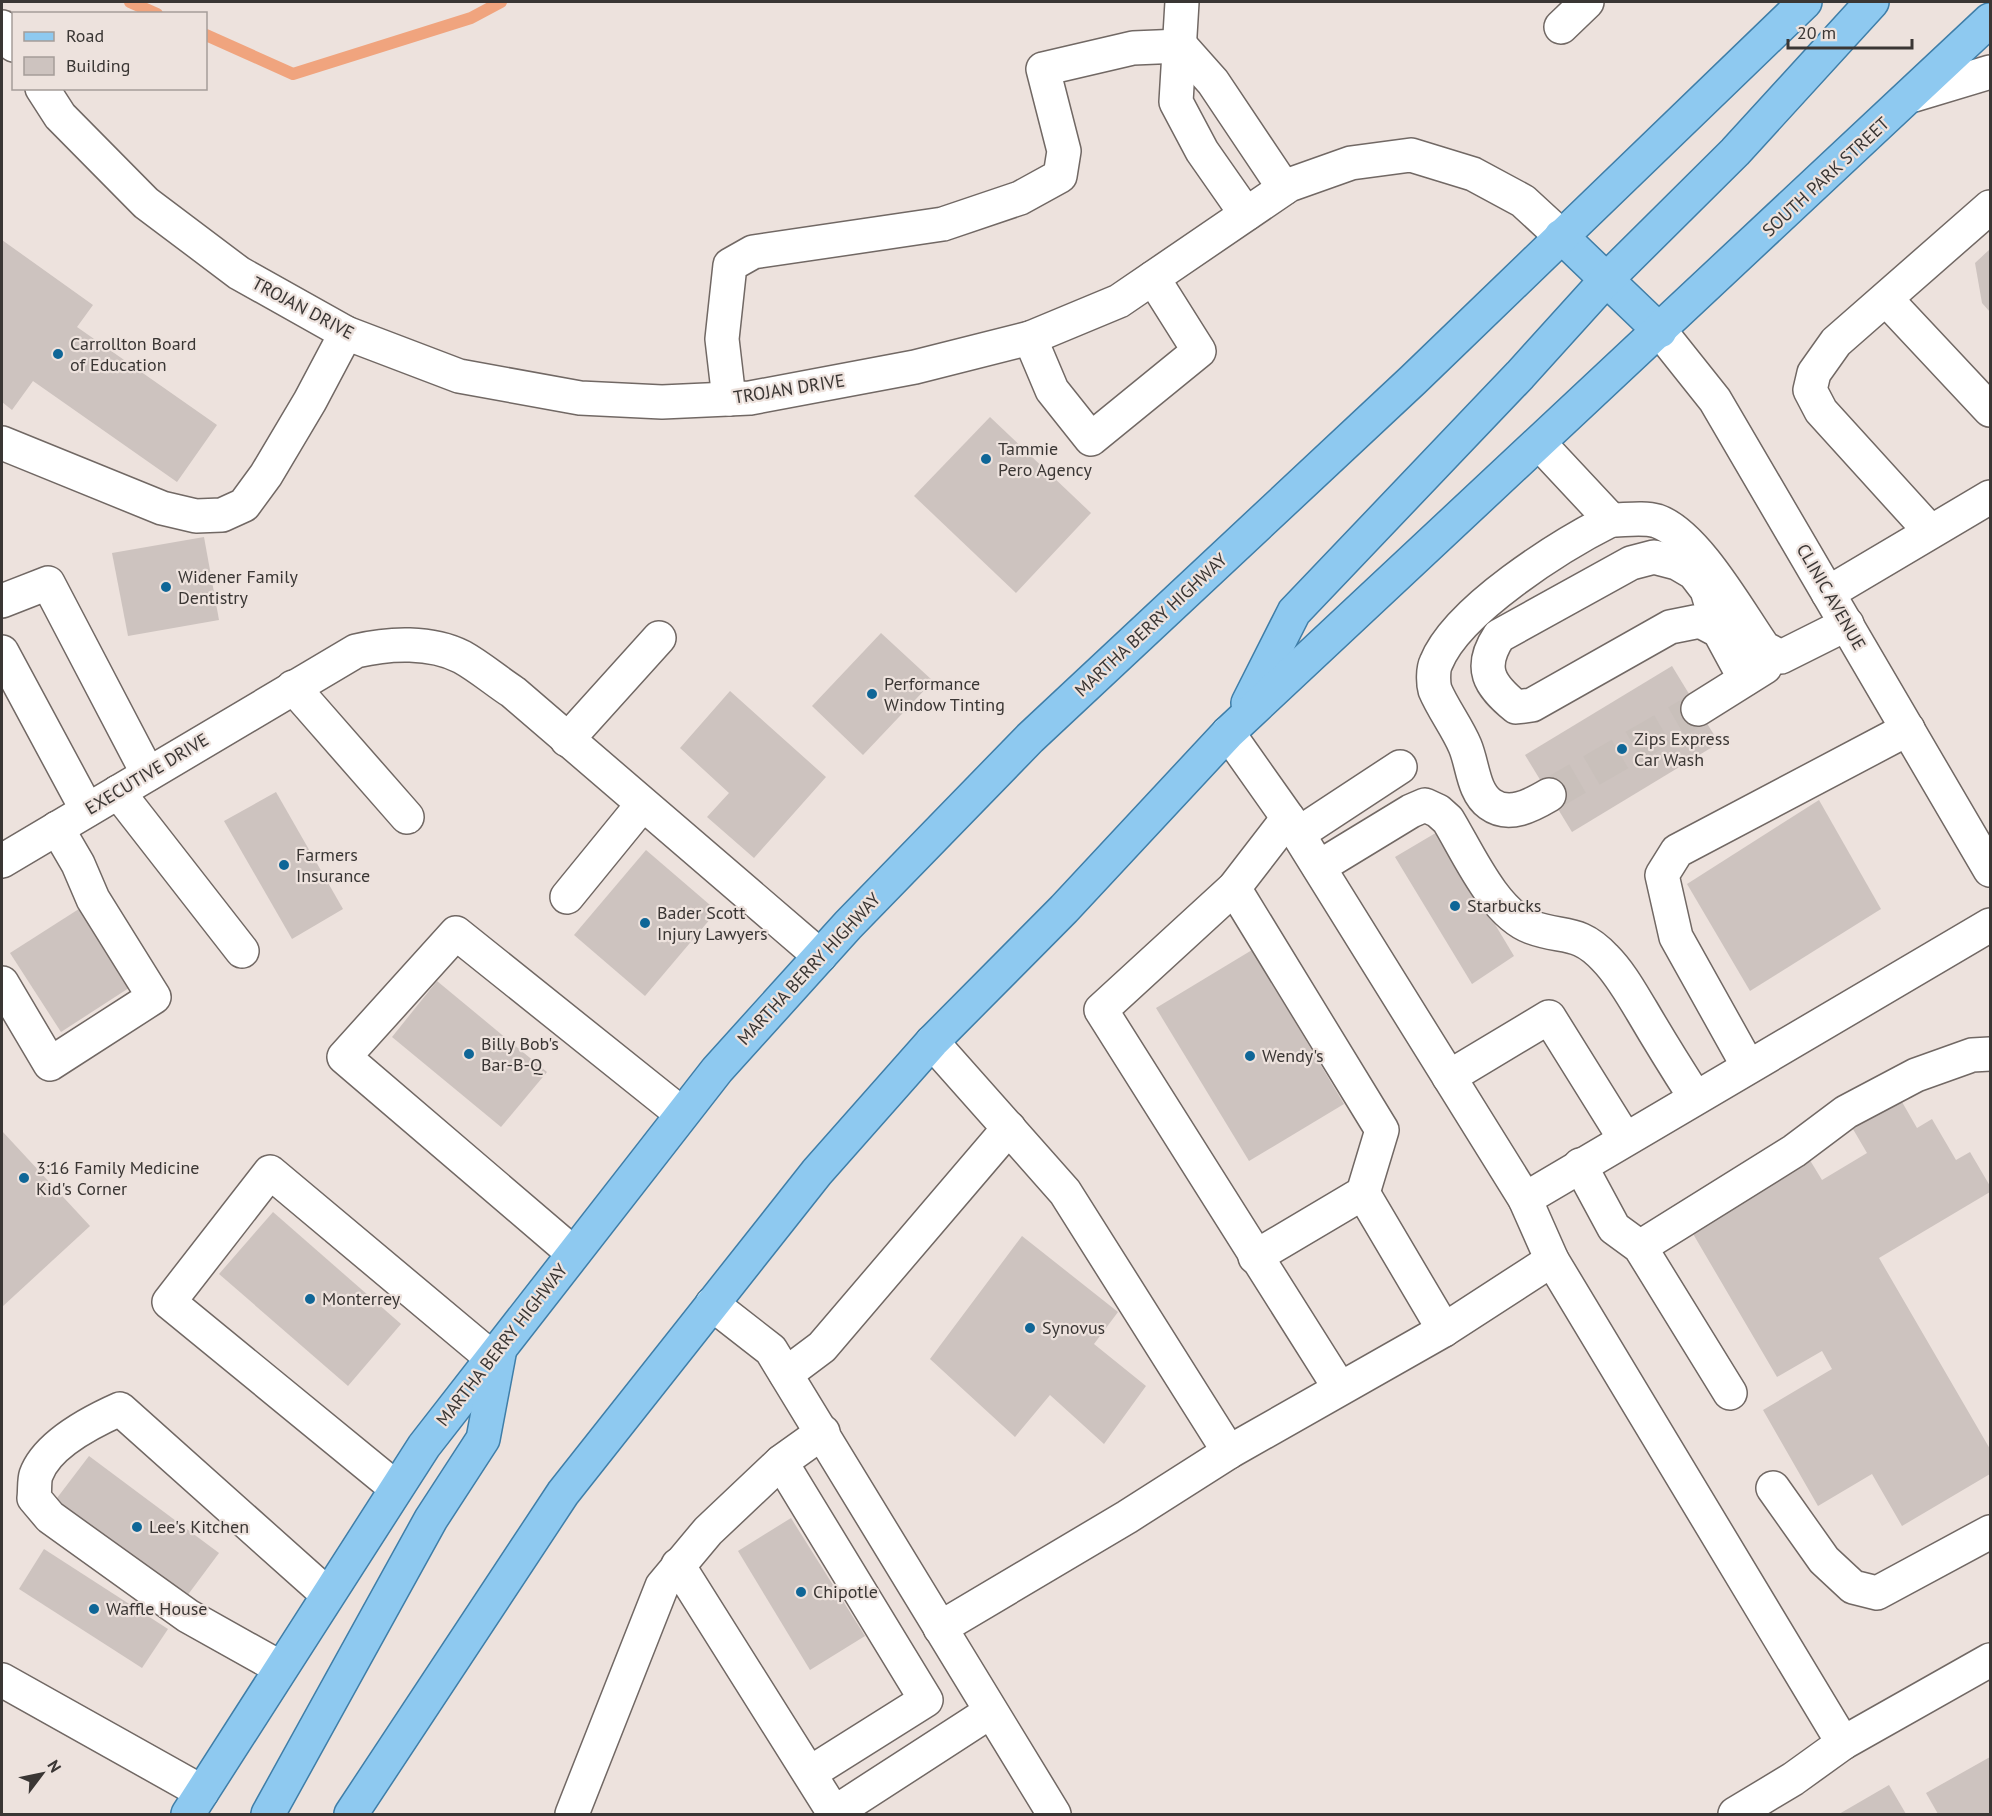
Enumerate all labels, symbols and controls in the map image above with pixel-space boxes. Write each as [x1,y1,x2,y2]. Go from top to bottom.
legend [12,12,207,90]
scale bar [1788,12,1912,50]
text: 20 m [1797,21,1836,44]
text: Road [66,24,104,47]
text: Building [66,54,130,77]
street label: SOUTH PARK STREET [1757,112,1894,241]
street label: TROJAN DRIVE [248,271,358,344]
place label: Carrollton Board of Education [70,332,196,376]
marker: Carrollton Board of Education [51,347,65,361]
street label: TROJAN DRIVE [732,368,846,409]
place label: Tammie Pero Agency [998,437,1092,481]
marker: Tammie Pero Agency [979,452,993,466]
street label: CLINIC AVENUE [1792,539,1871,654]
street label: MARTHA BERRY HIGHWAY [1070,548,1232,701]
place label: Widener Family Dentistry [178,565,298,609]
marker: Widener Family Dentistry [159,580,173,594]
place label: Performance Window Tinting [884,672,1005,716]
marker: Performance Window Tinting [865,687,879,701]
place label: Zips Express Car Wash [1634,727,1730,771]
street label: EXECUTIVE DRIVE [81,728,213,819]
marker: Zips Express Car Wash [1615,742,1629,756]
place label: Farmers Insurance [296,843,370,887]
marker: Farmers Insurance [277,858,291,872]
street label: MARTHA BERRY HIGHWAY [732,888,885,1050]
place label: Starbucks [1467,894,1541,917]
marker: Starbucks [1448,899,1462,913]
place label: Bader Scott Injury Lawyers [657,901,768,945]
marker: Bader Scott Injury Lawyers [638,916,652,930]
place label: Billy Bob's Bar-B-Q [481,1032,559,1076]
place label: Wendy's [1262,1044,1324,1067]
marker: Billy Bob's Bar-B-Q [462,1047,476,1061]
marker: Wendy's [1243,1049,1257,1063]
place label: 3:16 Family Medicine Kid's Corner [36,1156,199,1200]
marker: 3:16 Family Medicine Kid's Corner [17,1171,31,1185]
street label: MARTHA BERRY HIGHWAY [431,1259,572,1431]
place label: Monterrey [322,1287,401,1310]
marker: Monterrey [303,1292,317,1306]
place label: Synovus [1042,1316,1105,1339]
marker: Synovus [1023,1321,1037,1335]
place label: Lee's Kitchen [149,1515,249,1538]
marker: Lee's Kitchen [130,1520,144,1534]
place label: Chipotle [813,1580,878,1603]
marker: Chipotle [794,1585,808,1599]
place label: Waffle House [106,1597,207,1620]
marker: Waffle House [87,1602,101,1616]
north arrow [12,1744,72,1804]
text: N [43,1756,66,1776]

